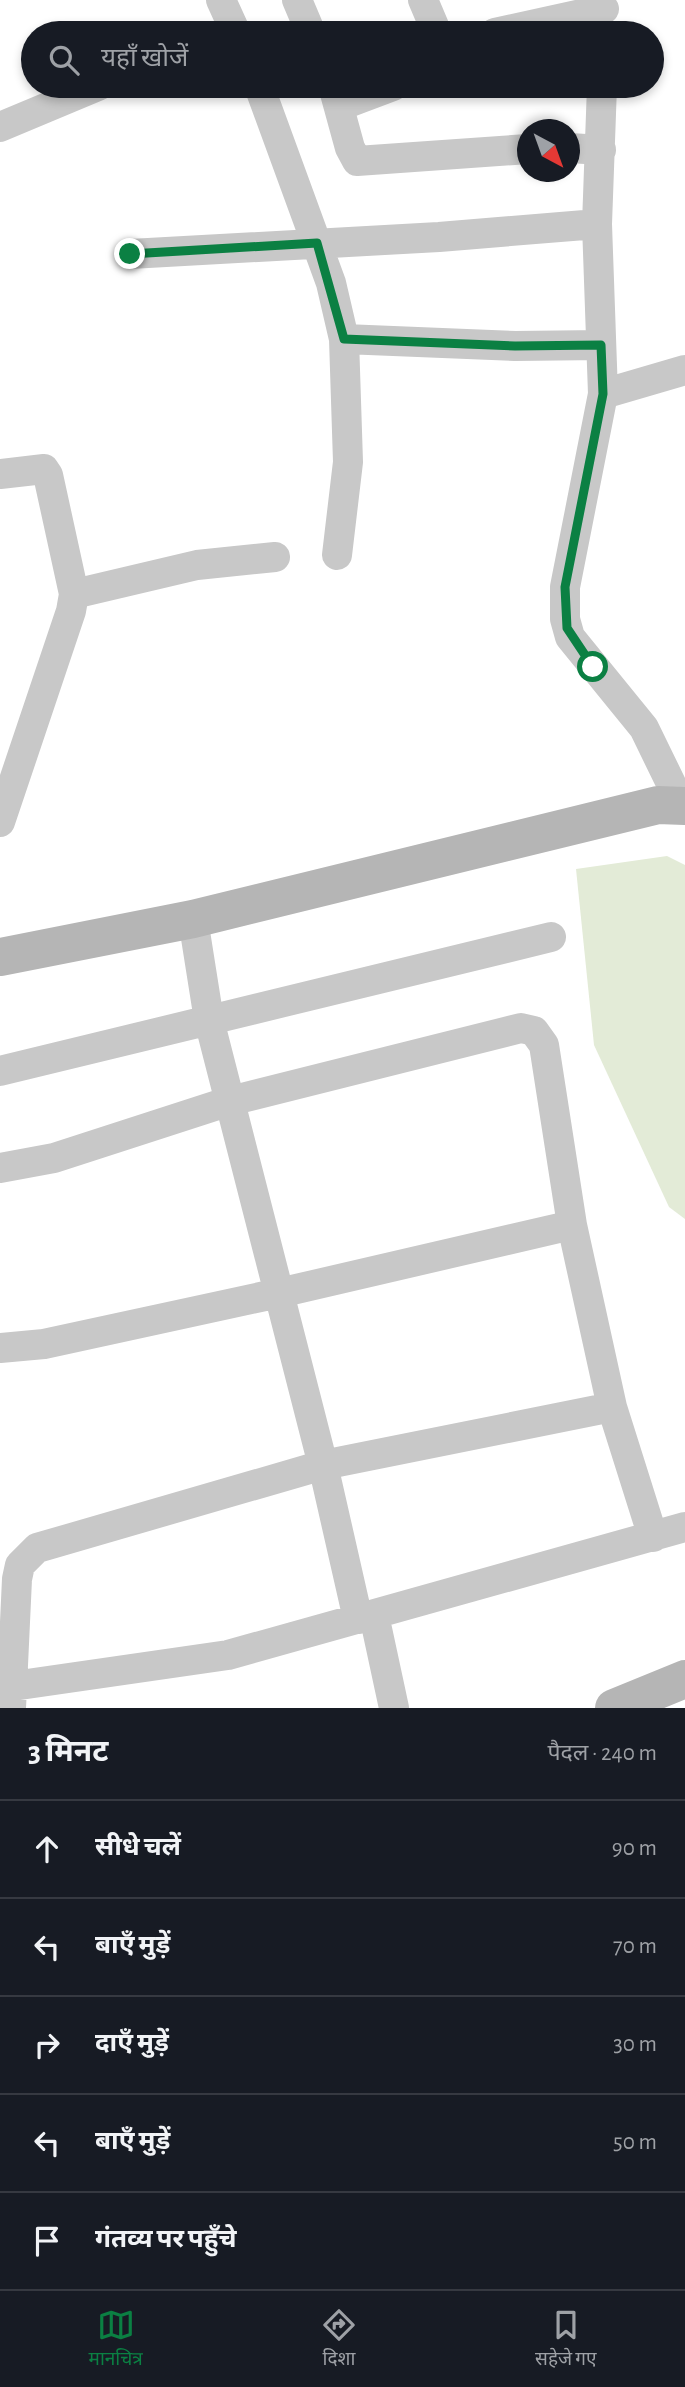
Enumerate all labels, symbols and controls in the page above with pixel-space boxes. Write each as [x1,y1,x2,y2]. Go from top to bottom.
search box [21,21,664,98]
icon: search [45,41,83,79]
text: यहाँ खोजें [101,45,188,71]
north arrow [517,119,580,182]
route end [114,238,145,269]
route start [577,651,608,682]
text: 3 मिनट [28,1737,108,1767]
text: पैदल · 240 m [547,1742,657,1765]
icon: ahead [28,1830,66,1868]
text: सीधे चलें [95,1834,181,1860]
text: 90 m [612,1837,657,1860]
icon: left [28,1928,66,1966]
text: बाएँ मुड़ें [95,1932,170,1958]
text: 70 m [613,1935,657,1958]
icon: right [28,2026,66,2064]
text: दाएँ मुड़ें [95,2030,169,2056]
text: 30 m [613,2033,657,2056]
icon: left [28,2124,66,2162]
text: बाएँ मुड़ें [95,2128,170,2154]
text: 50 m [613,2131,657,2154]
icon: arrive [28,2222,66,2260]
text: गंतव्य पर पहुँचे [95,2226,237,2252]
tab: मानचित्र [89,2306,143,2373]
tab: दिशा [320,2306,358,2373]
tab: सहेजे गए [535,2306,596,2373]

